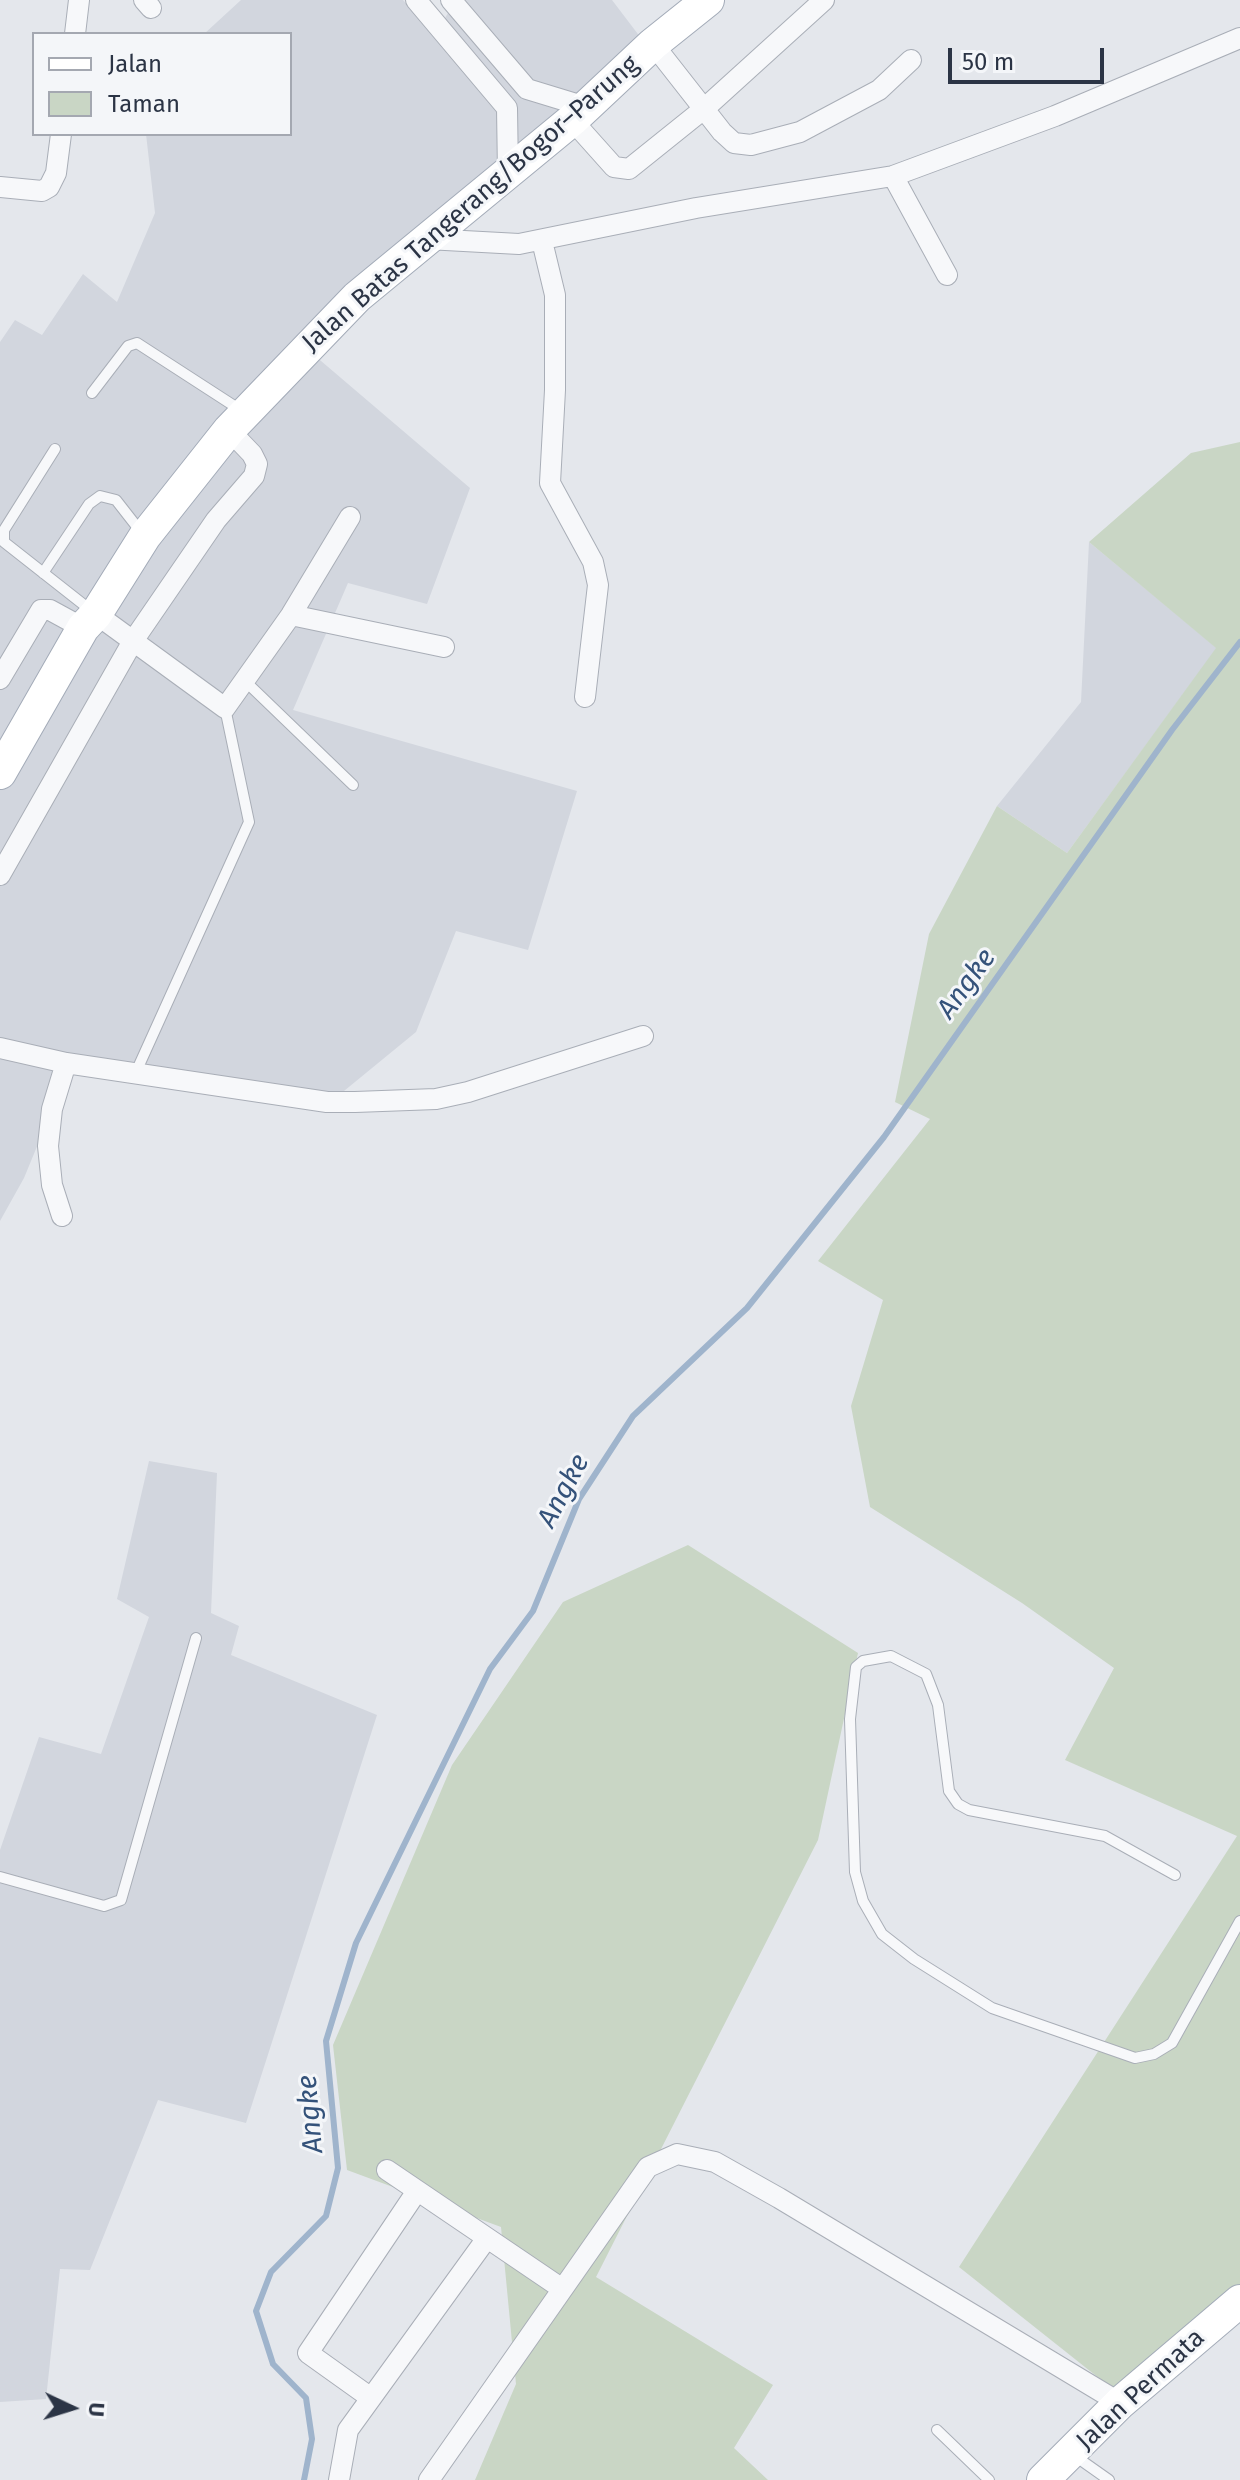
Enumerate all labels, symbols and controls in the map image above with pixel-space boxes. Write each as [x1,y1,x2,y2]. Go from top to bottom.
legend [32,32,292,136]
scale bar [952,32,1108,82]
text: 50 m [962,48,1014,76]
street label: Jalan Batas Tangerang/Bogor–Parung [296,49,646,359]
text: Jalan [108,50,162,78]
text: Taman [108,90,180,118]
water label: Angke [930,943,1004,1025]
water label: Angke [531,1449,597,1533]
water label: Angke [291,2074,331,2154]
street label: Jalan Permata [1070,2323,1212,2457]
north arrow [32,2368,112,2448]
text: U [82,2402,110,2418]

